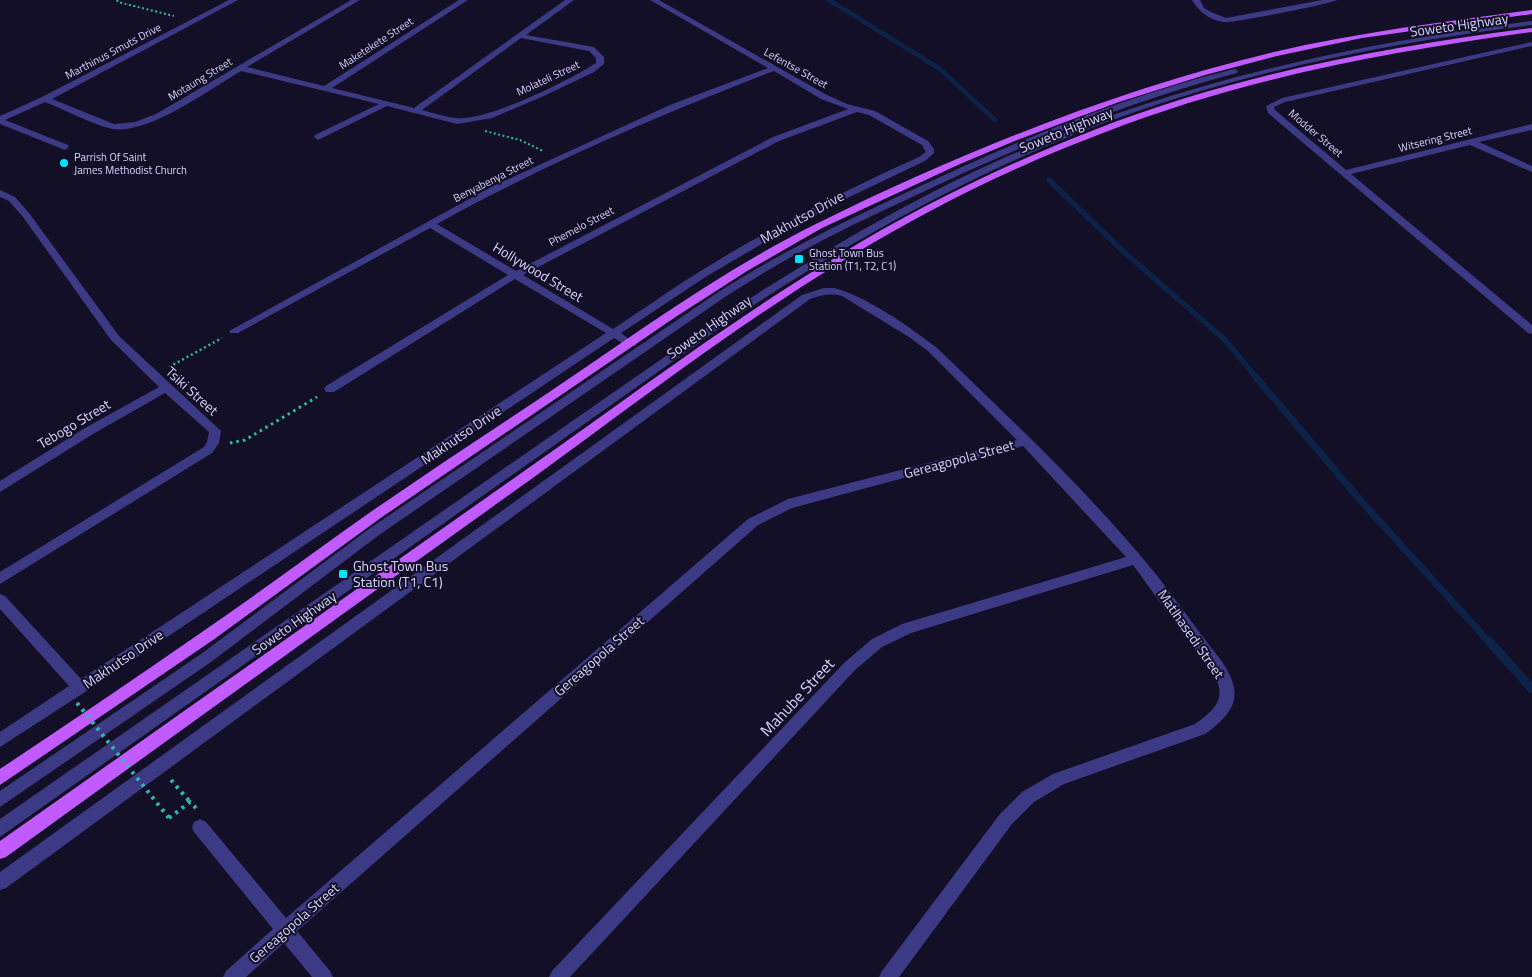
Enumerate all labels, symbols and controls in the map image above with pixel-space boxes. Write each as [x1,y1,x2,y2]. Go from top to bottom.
street label: Soweto Highway [1408,7,1510,42]
street label: Maketekete Street [336,13,416,73]
street label: Marthinus Smuts Drive [62,19,164,83]
street label: Lefentse Street [761,44,831,92]
street label: Motaung Street [165,53,235,105]
street label: Molateli Street [514,56,582,100]
street label: Soweto Highway [1016,101,1116,158]
street label: Modder Street [1285,105,1347,161]
street label: Witsering Street [1397,122,1474,156]
place label: Parrish Of Saint James Methodist Church [74,149,187,178]
street label: Benyabenya Street [450,152,536,206]
marker: Parrish Of Saint James Methodist Church [58,157,70,169]
street label: Makhutso Drive [756,185,847,248]
street label: Phemelo Street [546,202,617,250]
street label: Hollywood Street [489,236,587,307]
place label: Ghost Town Bus Station (T1, T2, C1) [809,245,896,274]
marker: Ghost Town Bus Station (T1, T2, C1) [793,253,805,265]
street label: Soweto Highway [662,289,756,364]
street label: Tsiki Street [161,361,223,420]
street label: Tebogo Street [33,393,114,454]
street label: Makhutso Drive [416,400,505,469]
street label: Gereagopola Street [901,434,1016,483]
place label: Ghost Town Bus Station (T1, C1) [353,555,448,592]
marker: Ghost Town Bus Station (T1, C1) [337,568,349,580]
street label: Soweto Highway [247,585,341,660]
street label: Matlhasedi Street [1153,585,1230,683]
street label: Gereagopola Street [549,610,648,701]
street label: Makhutso Drive [78,624,167,693]
street label: Mahube Street [754,652,840,742]
street label: Gereagopola Street [244,877,343,968]

